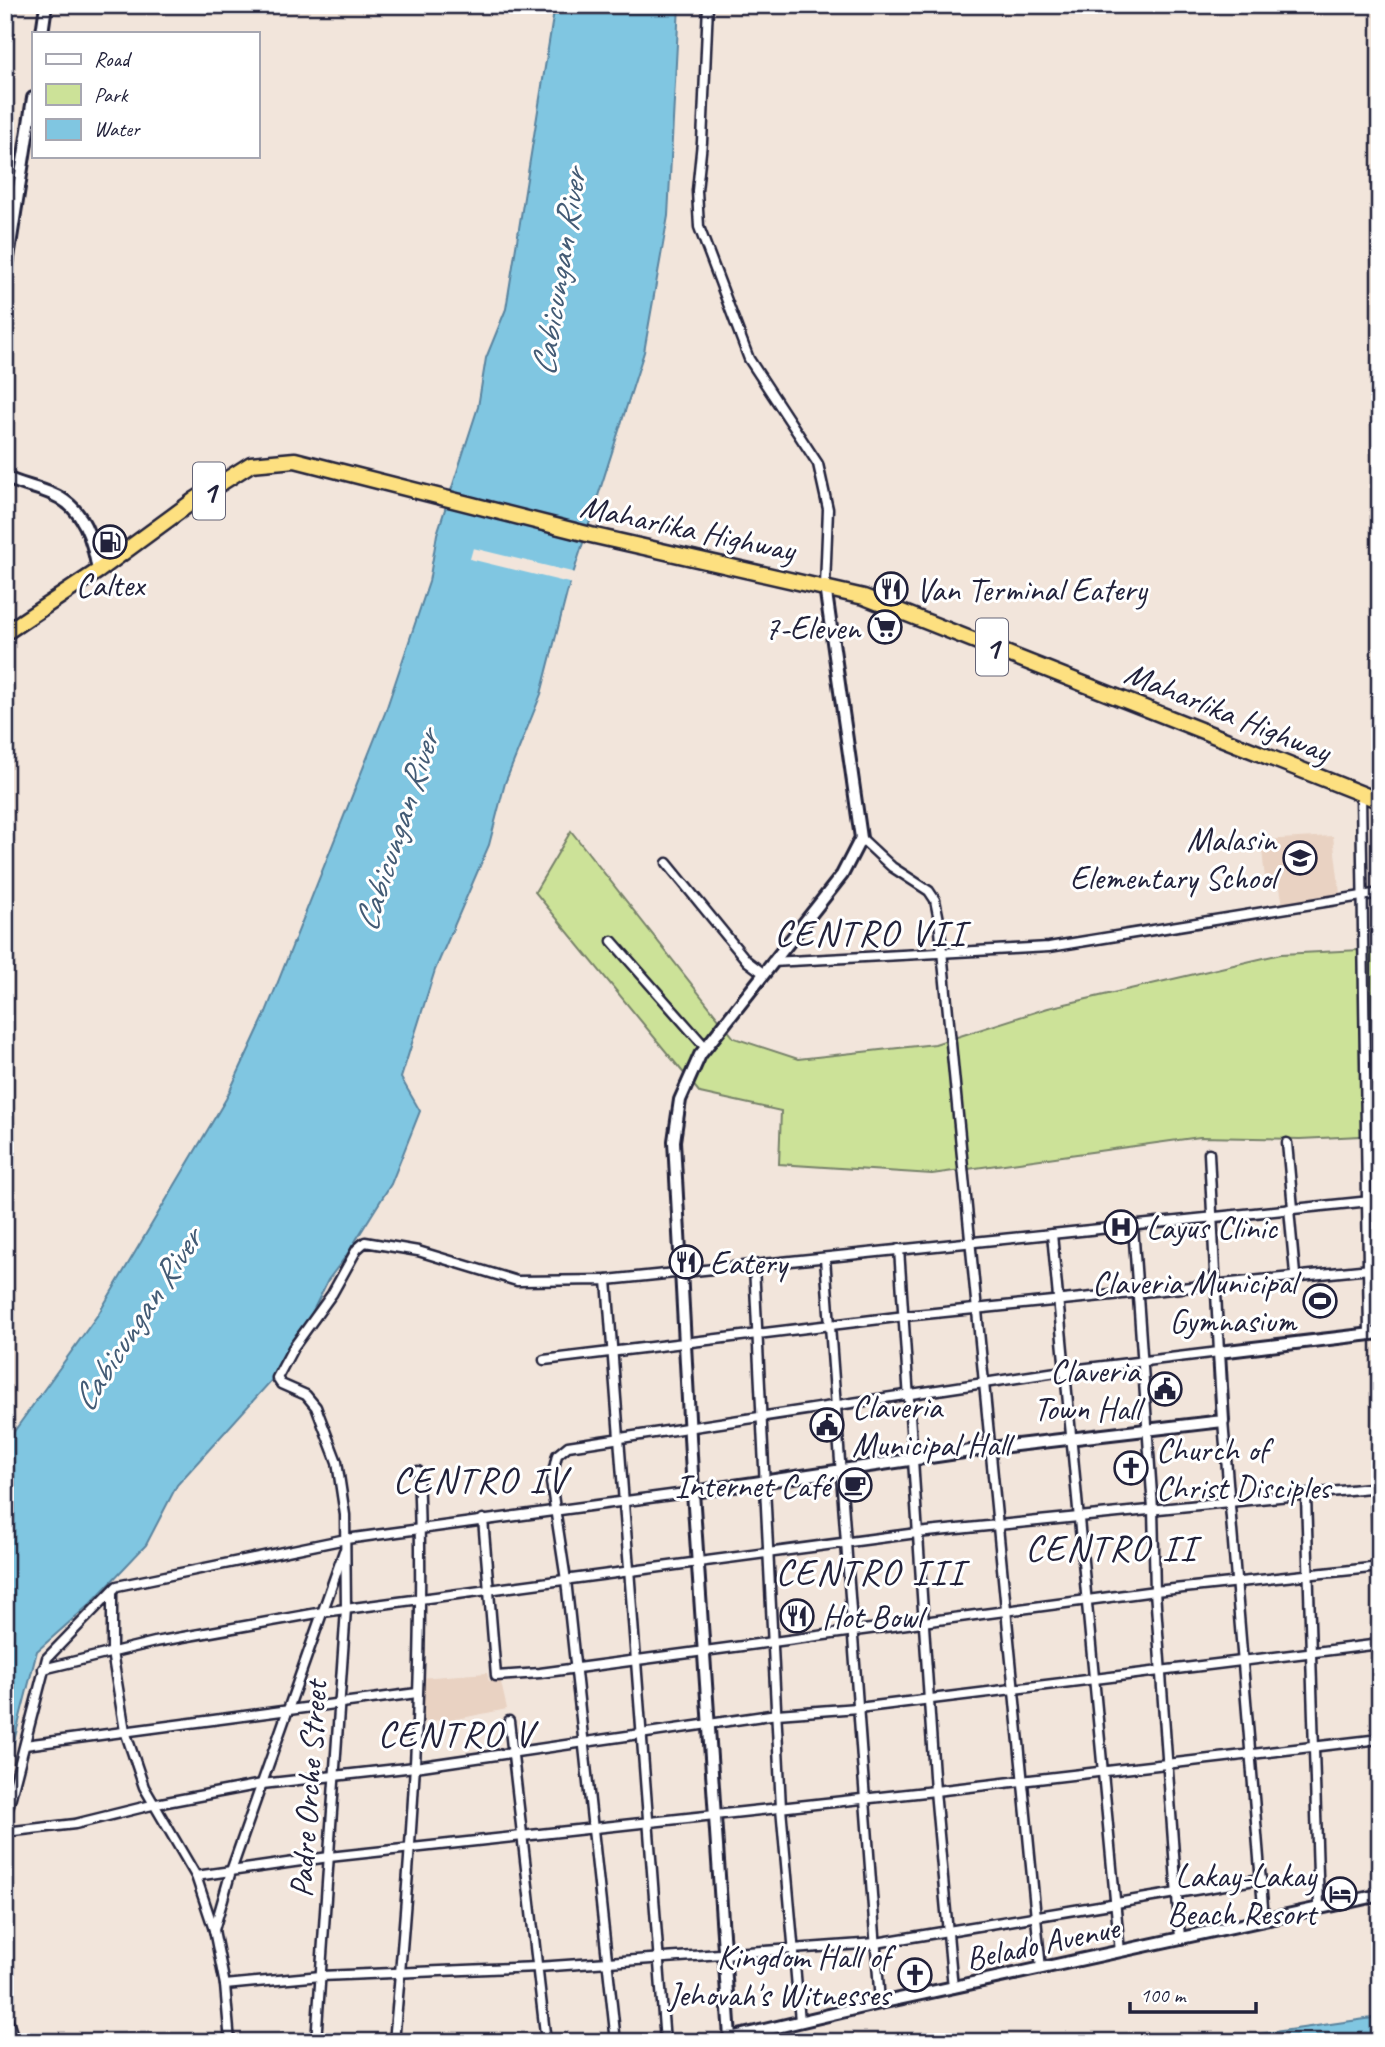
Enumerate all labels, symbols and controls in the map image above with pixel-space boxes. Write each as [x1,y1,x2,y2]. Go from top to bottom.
legend [32,32,259,158]
text: Road [94,46,133,72]
text: Park [94,82,129,108]
text: Water [94,116,141,142]
water label: Cabicungan River [520,161,598,379]
road number: 1 [193,462,225,520]
street label: Maharlika Highway [577,485,802,572]
fuel station icon: Caltex [91,523,129,561]
place label: Caltex [76,564,147,606]
place label: Van Terminal Eatery [916,569,1149,611]
restaurant icon: Van Terminal Eatery [872,570,910,608]
place label: 7-Eleven [764,607,862,649]
supermarket icon: 7-Eleven [866,608,904,646]
road number: 1 [976,618,1008,676]
street label: Maharlika Highway [1119,652,1339,773]
water label: Cabicungan River [343,719,452,937]
place label: Malasin Elementary School [1070,819,1281,899]
school or university icon: Malasin Elementary School [1281,839,1319,877]
district label: CENTRO VII [774,909,972,956]
place label: Layus Clinic [1146,1207,1278,1249]
hospital icon: Layus Clinic [1102,1208,1140,1246]
water label: Cabicungan River [61,1216,215,1420]
place label: Eatery [710,1242,789,1284]
restaurant icon: Eatery [667,1243,705,1281]
place label: Claveria Municipal Gymnasium [1092,1262,1301,1342]
sports icon: Claveria Municipal Gymnasium [1301,1282,1339,1320]
place label: Claveria Town Hall [1034,1350,1145,1430]
public building icon: Claveria Town Hall [1146,1370,1184,1408]
place label: Claveria Municipal Hall [852,1386,1015,1466]
public building icon: Claveria Municipal Hall [808,1406,846,1444]
place label: Church of Christ Disciples [1156,1429,1333,1509]
church icon: Church of Christ Disciples [1112,1449,1150,1487]
district label: CENTRO IV [393,1456,572,1503]
place label: Internet Café [675,1465,835,1507]
cafe icon: Internet Café [836,1466,874,1504]
district label: CENTRO II [1025,1524,1203,1571]
district label: CENTRO III [775,1548,971,1595]
place label: Hot Bowl [822,1596,928,1638]
restaurant icon: Hot Bowl [778,1597,816,1635]
street label: Padre Orche Street [279,1676,337,1899]
district label: CENTRO V [378,1710,539,1757]
place label: Lakay-Lakay Beach Resort [1167,1855,1319,1935]
hotel icon: Lakay-Lakay Beach Resort [1321,1875,1359,1913]
street label: Belado Avenue [962,1906,1125,1980]
place label: Kingdom Hall of Jehovah's Witnesses [666,1936,896,2016]
church icon: Kingdom Hall of Jehovah's Witnesses [896,1956,934,1994]
scale bar [1130,1970,1256,2014]
text: 100 m [1140,1982,1187,2008]

